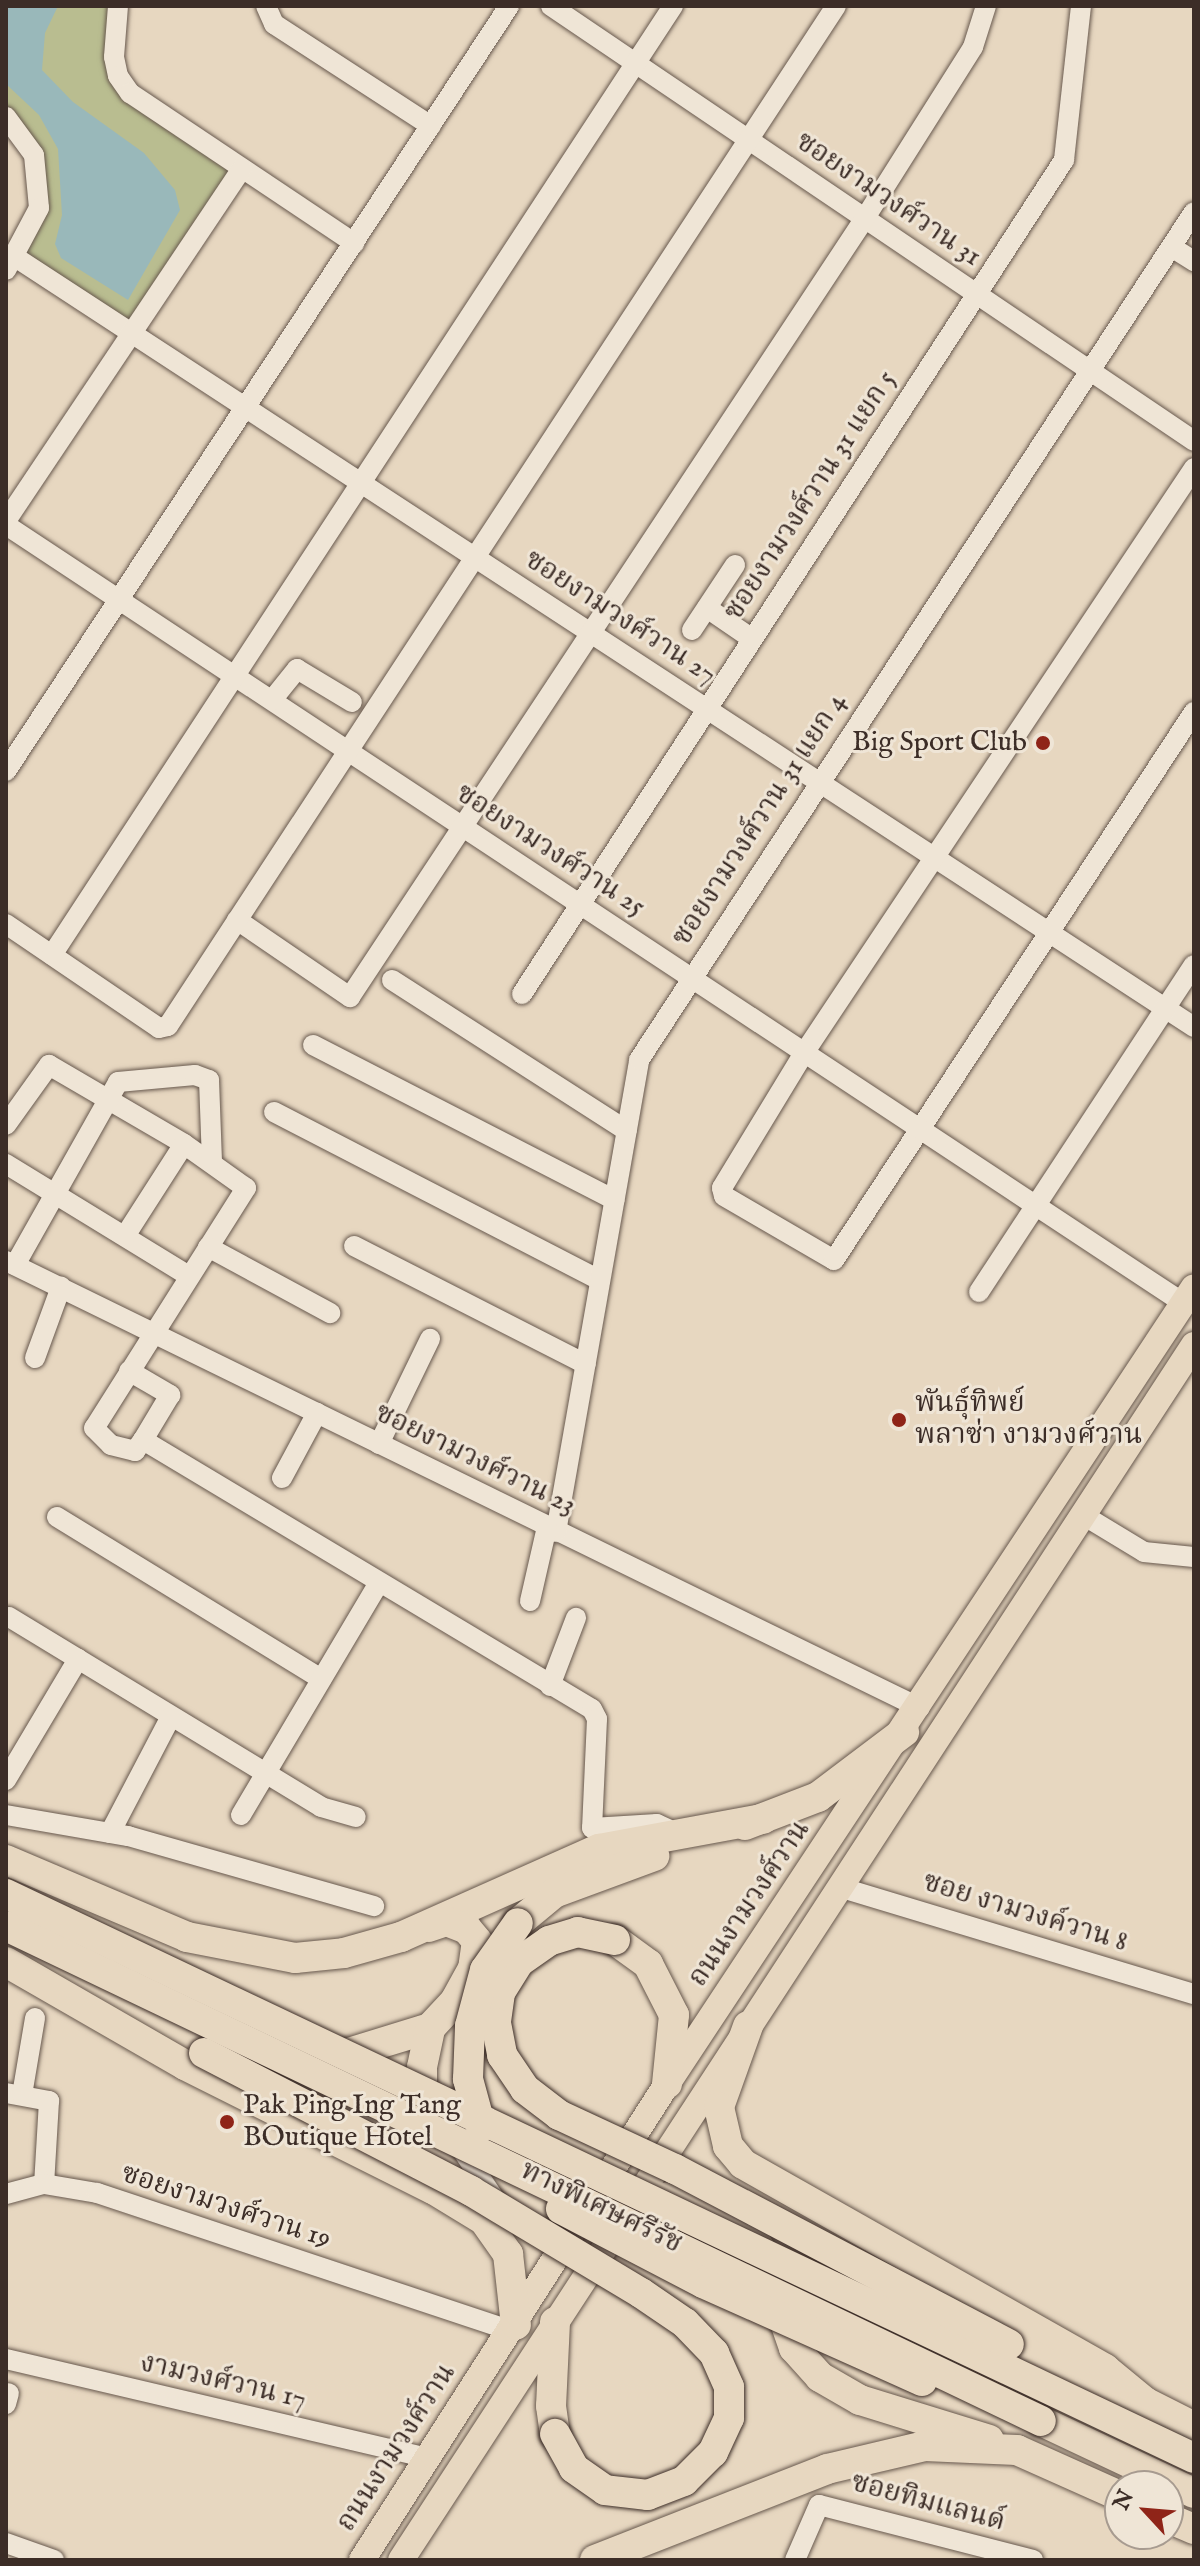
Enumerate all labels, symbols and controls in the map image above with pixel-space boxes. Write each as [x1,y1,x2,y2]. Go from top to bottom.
street label: ซอยงามวงศ์วาน 31 [789,126,987,274]
street label: ซอยงามวงศ์วาน 31 แยก 5 [718,365,904,627]
street label: ซอยงามวงศ์วาน 27 [518,544,722,692]
street label: ซอยงามวงศ์วาน 31 แยก 4 [666,687,854,953]
place label: Big Sport Club [852,726,1027,760]
marker: Big Sport Club [1034,734,1052,752]
street label: ซอยงามวงศ์วาน 25 [449,777,651,925]
place label: พันธุ์ทิพย์ พลาซ่า งามวงศ์วาน [915,1387,1142,1453]
street label: ซอยงามวงศ์วาน 23 [369,1397,581,1523]
marker: พันธุ์ทิพย์ พลาซ่า งามวงศ์วาน [890,1411,908,1429]
street label: ถนนงามวงศ์วาน [682,1814,818,1994]
street label: ซอย งามวงค์วาน 8 [919,1866,1131,1960]
place label: Pak Ping Ing Tang BOutique Hotel [243,2089,461,2155]
marker: Pak Ping Ing Tang BOutique Hotel [218,2113,236,2131]
street label: ทางพิเศษศรีรัช [515,2154,687,2262]
street label: ซอยงามวงศ์วาน 19 [117,2157,335,2257]
street label: งามวงศ์วาน 17 [137,2347,309,2417]
street label: ถนนงามวงศ์วาน [330,2358,464,2538]
street label: ซอยทิมแลนด์ [847,2466,1009,2540]
north arrow [1104,2470,1184,2550]
text: N [1107,2486,1141,2515]

